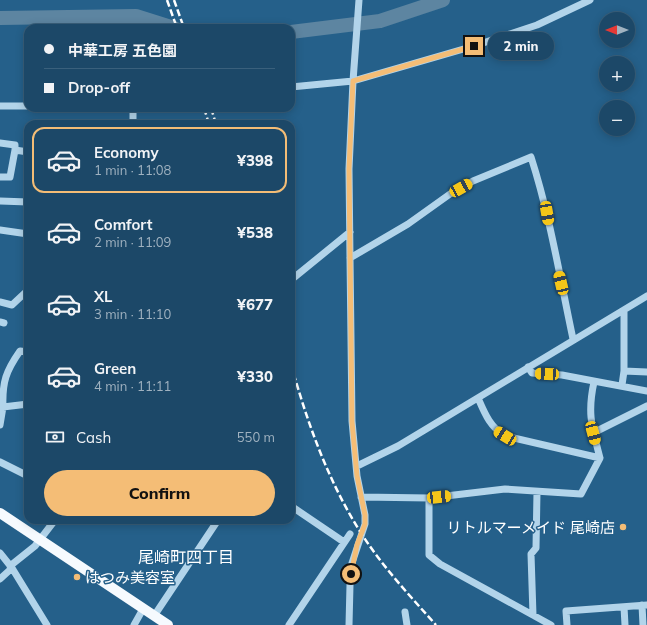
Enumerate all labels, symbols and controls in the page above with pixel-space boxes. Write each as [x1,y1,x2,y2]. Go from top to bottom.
north arrow [599,12,635,48]
map controls [599,12,635,136]
callout: 2 min [488,32,554,60]
route end [465,37,483,55]
text: 2 min [504,38,538,54]
text: 中華工房 五色園 [68,41,177,60]
button: + [599,56,635,92]
text: Drop-off [68,78,130,97]
button: − [599,100,635,136]
icon: car [46,142,82,178]
text: Economy [94,143,159,162]
text: ¥398 [237,151,273,170]
text: 1 min · 11:08 [94,162,171,178]
car [448,177,474,199]
car [539,200,555,226]
icon: car [46,214,82,250]
text: Comfort [94,215,152,234]
text: ¥538 [237,223,273,242]
text: 2 min · 11:09 [94,234,171,250]
car [552,270,570,296]
icon: car [46,286,82,322]
text: XL [94,287,112,306]
text: ¥677 [237,295,273,314]
text: 3 min · 11:10 [94,306,171,322]
icon: car [46,358,82,394]
text: Green [94,359,136,378]
text: ¥330 [237,367,273,386]
car [535,367,559,381]
text: 4 min · 11:11 [94,378,171,394]
car [584,420,602,446]
car [492,425,518,447]
icon: cash [44,426,66,448]
text: Cash [76,428,111,447]
text: 550 m [237,429,275,445]
button: Confirm [44,470,275,516]
car [426,490,452,504]
place label: リトルマーメイド 尾崎店 [447,518,615,537]
marker: リトルマーメイド 尾崎店 [618,522,628,532]
district label: 尾崎町四丁目 [138,547,234,567]
route start [342,565,360,583]
place label: はつみ美容室 [85,568,175,587]
marker: はつみ美容室 [72,572,82,582]

